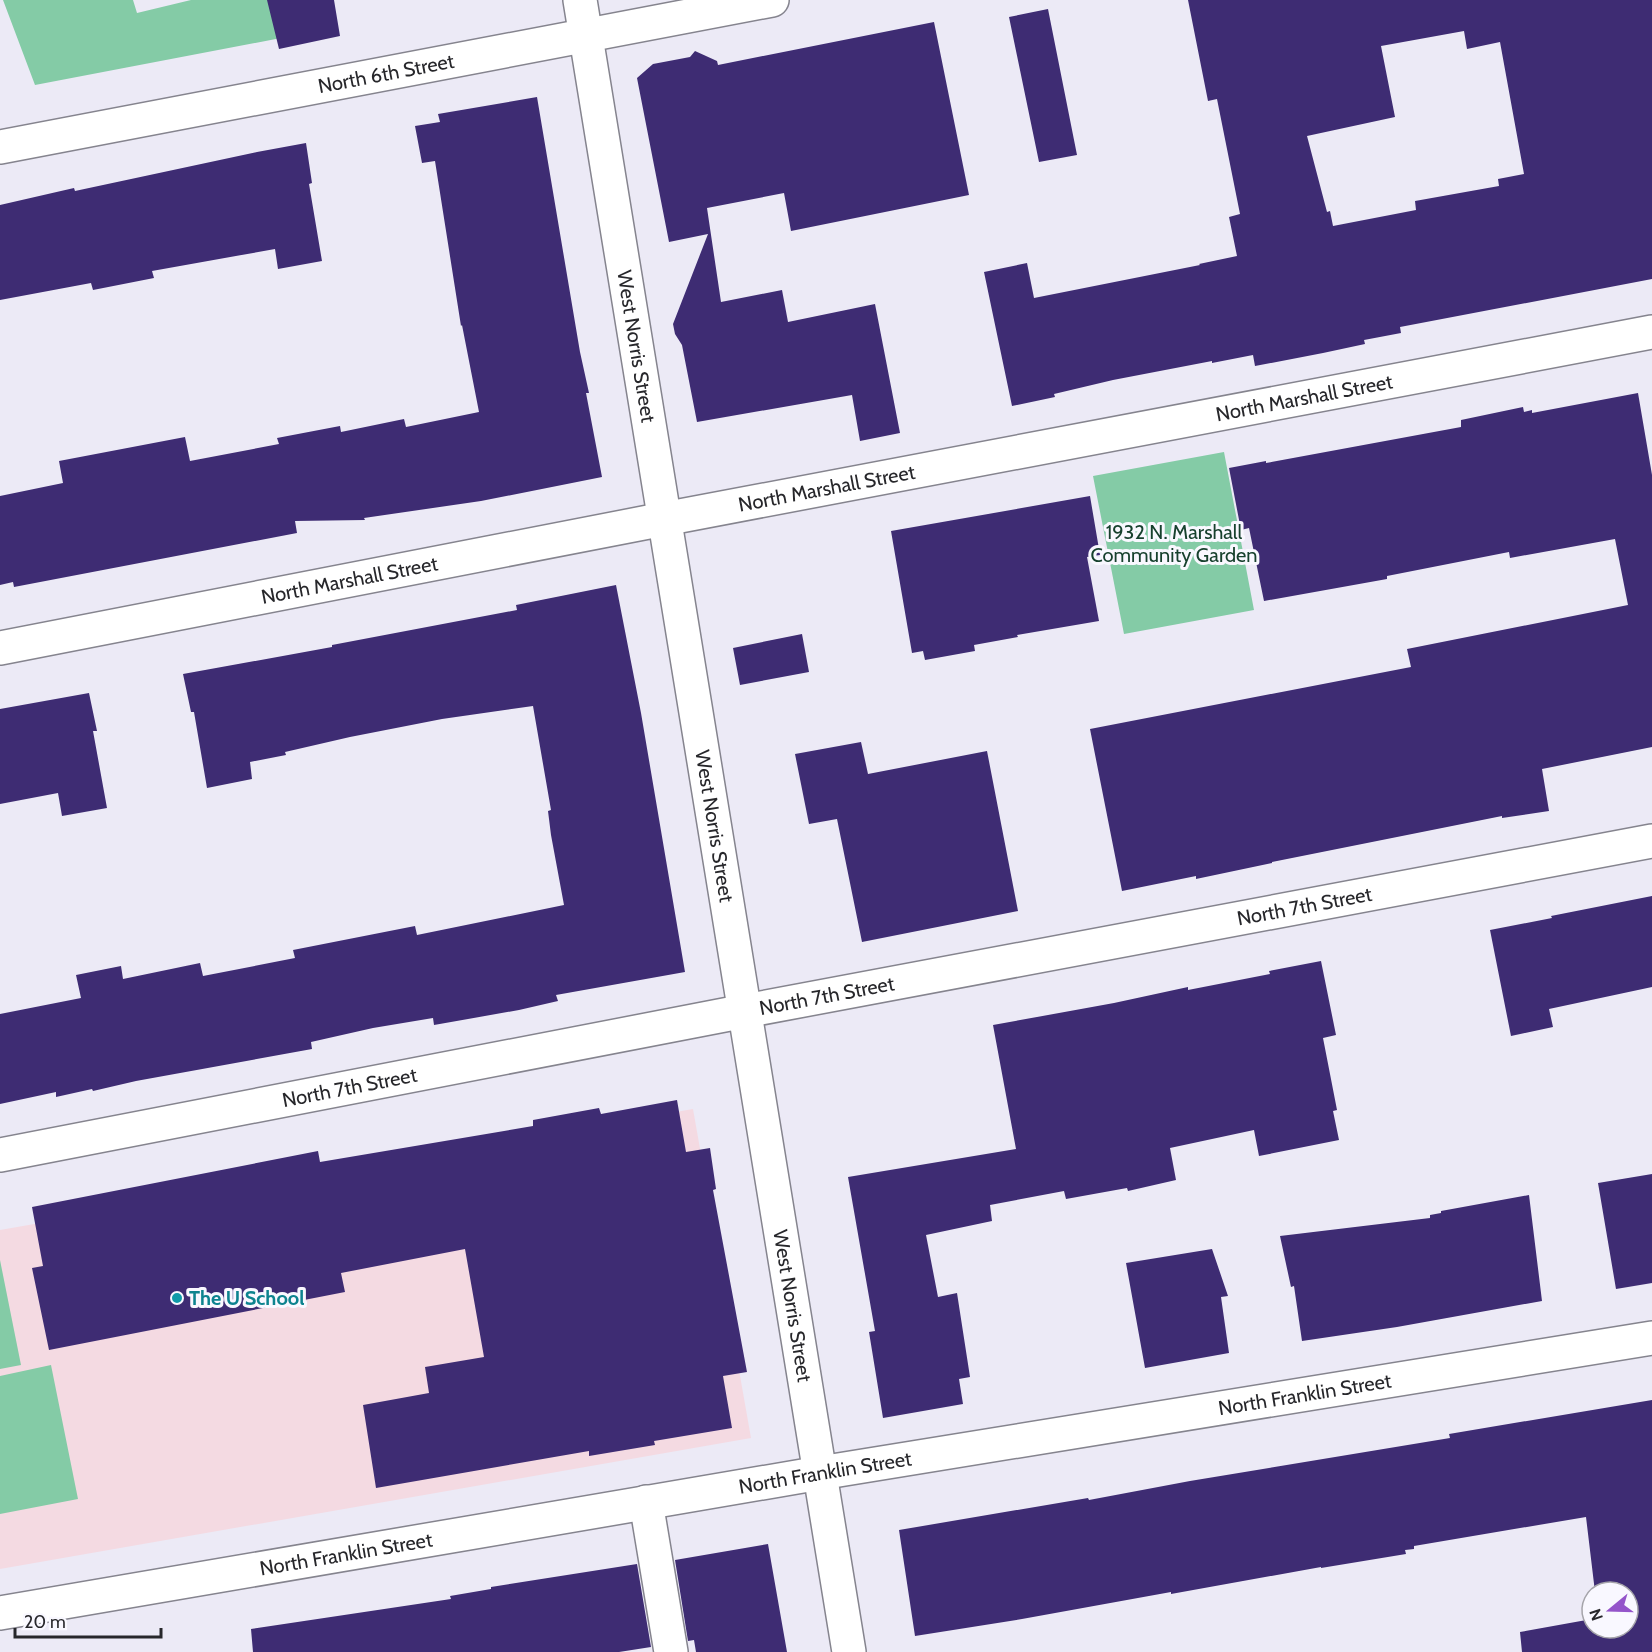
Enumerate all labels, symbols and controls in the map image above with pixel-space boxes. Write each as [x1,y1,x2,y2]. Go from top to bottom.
street label: North 6th Street [316,49,456,98]
street label: West Norris Street [612,269,661,425]
street label: North Marshall Street [1214,369,1395,426]
street label: North Marshall Street [736,460,917,517]
park label: 1932 N. Marshall Community Garden [1091,520,1257,567]
street label: North Marshall Street [259,551,440,609]
street label: West Norris Street [690,748,739,904]
street label: North 7th Street [1235,882,1374,931]
street label: North 7th Street [757,971,896,1020]
street label: North 7th Street [280,1063,419,1112]
street label: West Norris Street [768,1228,817,1384]
place label: The U School [189,1286,304,1310]
marker: The U School [170,1291,184,1305]
street label: North Franklin Street [1217,1368,1393,1420]
street label: North Franklin Street [737,1446,914,1499]
street label: North Franklin Street [258,1527,434,1580]
north arrow [1580,1580,1640,1640]
scale bar [15,1601,160,1639]
text: N [1585,1606,1607,1623]
text: 20 m [24,1611,66,1633]

